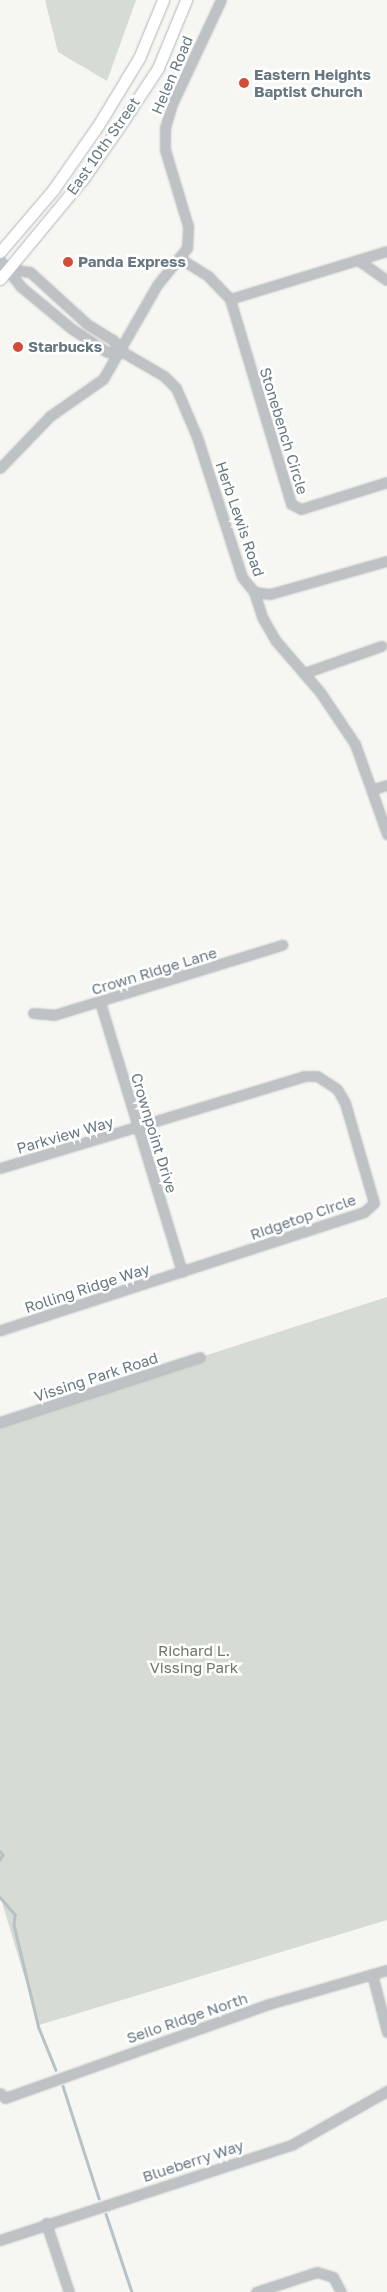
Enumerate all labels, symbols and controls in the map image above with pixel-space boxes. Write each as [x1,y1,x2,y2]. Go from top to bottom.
street label: Helen Road [147,33,197,117]
place label: Eastern Heights Baptist Church [254,65,371,100]
marker: Eastern Heights Baptist Church [238,77,250,89]
street label: East 10th Street [63,94,143,198]
place label: Panda Express [78,253,186,271]
marker: Panda Express [62,256,74,268]
place label: Starbucks [28,338,102,356]
marker: Starbucks [12,341,24,353]
street label: Stonebench Circle [256,365,312,497]
street label: Herb Lewis Road [212,459,268,579]
street label: Crown Ridge Lane [89,943,219,999]
street label: Crownpoint Drive [127,1071,181,1195]
street label: Parkview Way [15,1113,115,1157]
street label: Ridgetop Circle [248,1190,358,1244]
street label: Rolling Ridge Way [22,1259,152,1317]
street label: Vissing Park Road [32,1348,160,1406]
park label: Richard L. Vissing Park [150,1641,238,1676]
street label: Seilo Ridge North [124,1989,250,2047]
street label: Blueberry Way [140,2136,246,2186]

